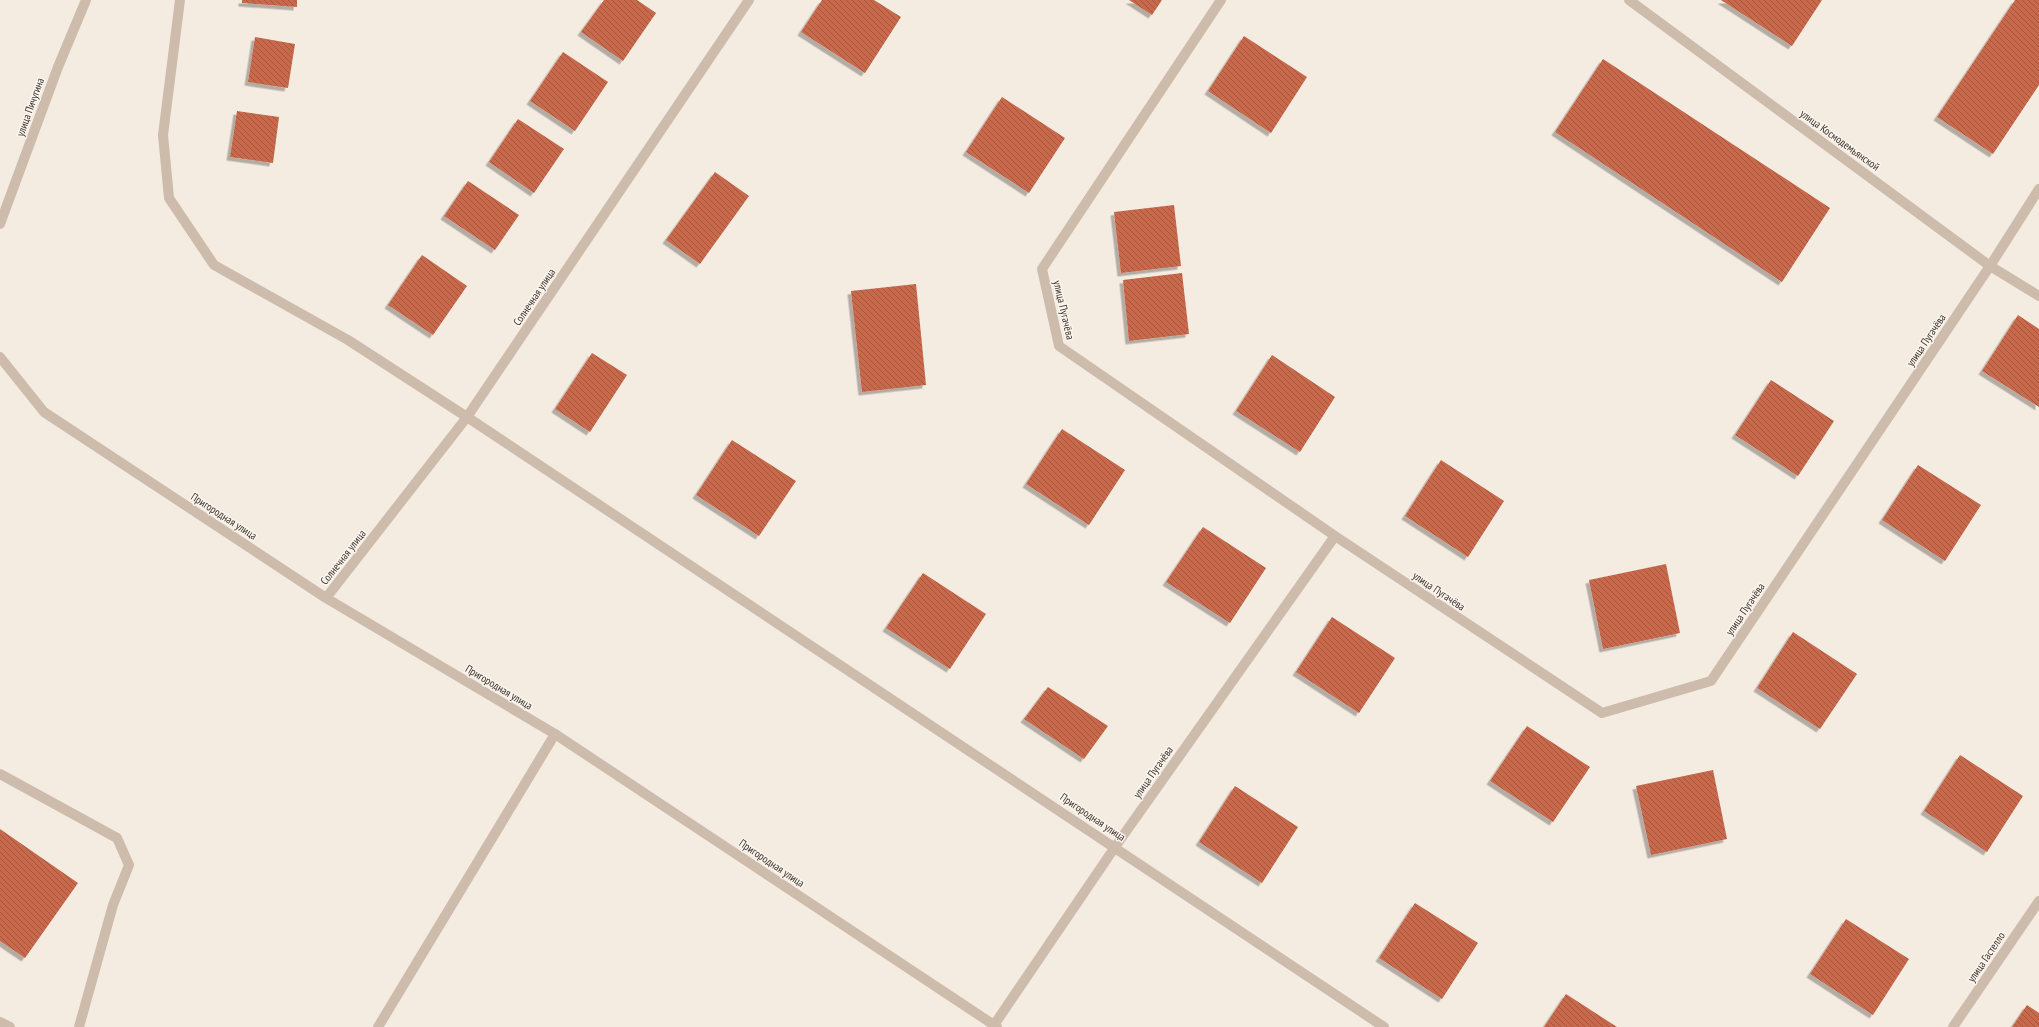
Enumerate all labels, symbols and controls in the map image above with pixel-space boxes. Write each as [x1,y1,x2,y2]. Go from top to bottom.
street label: улица Пичугина [13,76,47,138]
street label: улица Космодемьянской [1797,106,1883,174]
street label: Солнечная улица [510,266,558,328]
street label: улица Пугачёва [1050,279,1078,341]
street label: улица Пугачёва [1903,311,1949,369]
street label: Пригородная улица [188,489,260,543]
street label: Солнечная улица [317,527,369,587]
street label: улица Пугачёва [1410,568,1468,614]
street label: улица Пугачёва [1722,580,1768,638]
street label: Пригородная улица [463,661,535,713]
street label: улица Пугачёва [1130,743,1176,801]
street label: Пригородная улица [1058,790,1128,844]
street label: Пригородная улица [737,836,807,890]
street label: улица Гастелло [1964,929,2008,985]

